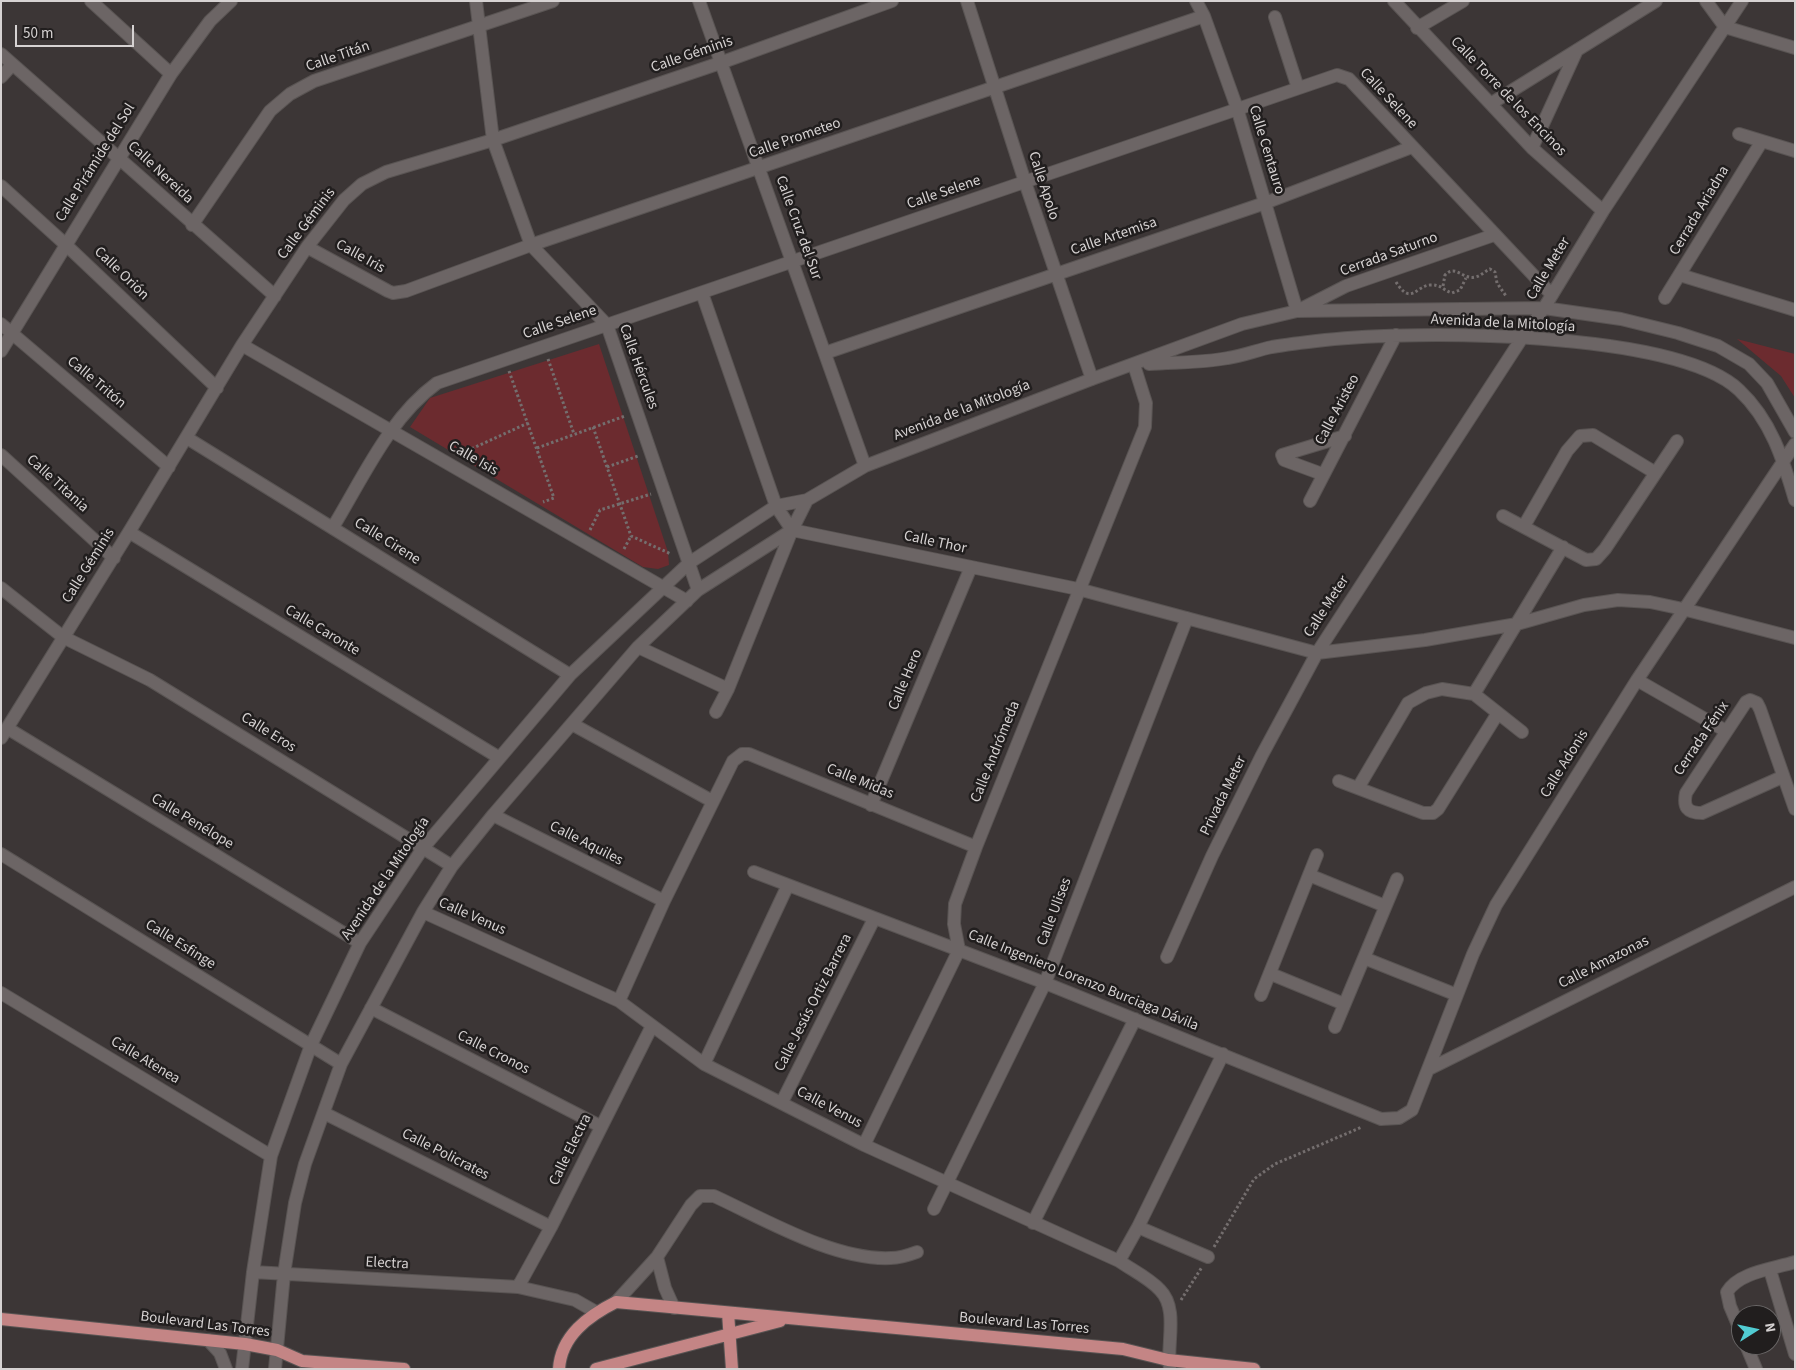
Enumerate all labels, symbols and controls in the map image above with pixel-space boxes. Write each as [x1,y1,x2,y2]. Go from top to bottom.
scale bar [18,15,136,47]
text: 50 m [23,23,53,44]
street label: Calle Géminis [649,33,735,77]
street label: Calle Torre de los Encinos [1446,33,1570,161]
street label: Calle Titán [304,38,372,76]
street label: Calle Selene [1355,65,1421,133]
street label: Calle Pirámide del Sol [52,100,140,226]
street label: Calle Centauro [1244,103,1288,197]
street label: Calle Prometeo [747,115,843,163]
street label: Calle Nereida [123,138,197,208]
street label: Calle Apolo [1024,150,1062,222]
street label: Cerrada Ariadna [1666,163,1734,259]
street label: Calle Selene [905,172,983,214]
street label: Calle Cruz del Sur [771,173,825,283]
street label: Calle Géminis [274,185,340,263]
street label: Calle Artemisa [1069,214,1159,260]
street label: Cerrada Saturno [1338,229,1440,281]
street label: Calle Meter [1523,234,1575,304]
street label: Calle Iris [332,236,388,278]
street label: Calle Orión [90,243,152,305]
street label: Calle Selene [521,302,599,344]
street label: Avenida de la Mitología [1430,311,1576,337]
street label: Calle Hércules [614,322,662,412]
street label: Calle Tritón [63,353,129,413]
street label: Calle Aristeo [1312,371,1364,449]
street label: Avenida de la Mitología [891,377,1033,445]
street label: Calle Isis [445,438,501,480]
street label: Calle Titania [22,451,92,517]
street label: Calle Cirene [351,515,423,569]
street label: Calle Géminis [59,525,119,607]
street label: Calle Thor [902,528,968,558]
street label: Calle Meter [1300,573,1354,641]
street label: Calle Caronte [281,602,363,660]
street label: Calle Hero [885,647,927,713]
street label: Cerrada Fénix [1671,698,1733,780]
street label: Calle Andrómeda [967,699,1025,805]
street label: Calle Eros [237,709,299,757]
street label: Calle Adonis [1537,727,1593,801]
street label: Privada Meter [1197,753,1251,839]
street label: Calle Midas [824,760,896,804]
street label: Calle Penélope [147,790,237,854]
street label: Avenida de la Mitología [338,814,434,944]
street label: Calle Aquiles [546,818,626,870]
street label: Calle Ulises [1034,875,1076,949]
street label: Calle Venus [436,894,508,940]
street label: Calle Esfinge [142,916,218,974]
street label: Calle Ingeniero Lorenzo Burciaga Dávila [965,926,1201,1036]
street label: Calle Jesús Ortiz Barrera [771,931,857,1075]
street label: Calle Amazonas [1556,933,1652,993]
street label: Calle Cronos [454,1027,532,1079]
street label: Calle Atenea [107,1033,183,1089]
street label: Calle Venus [793,1083,865,1133]
street label: Calle Electra [546,1111,596,1189]
street label: Calle Policrates [398,1125,492,1185]
street label: Electra [365,1254,409,1274]
north arrow [1731,1305,1781,1355]
street label: Boulevard Las Torres [139,1308,271,1342]
street label: Boulevard Las Torres [958,1309,1090,1339]
text: N [1759,1321,1780,1334]

